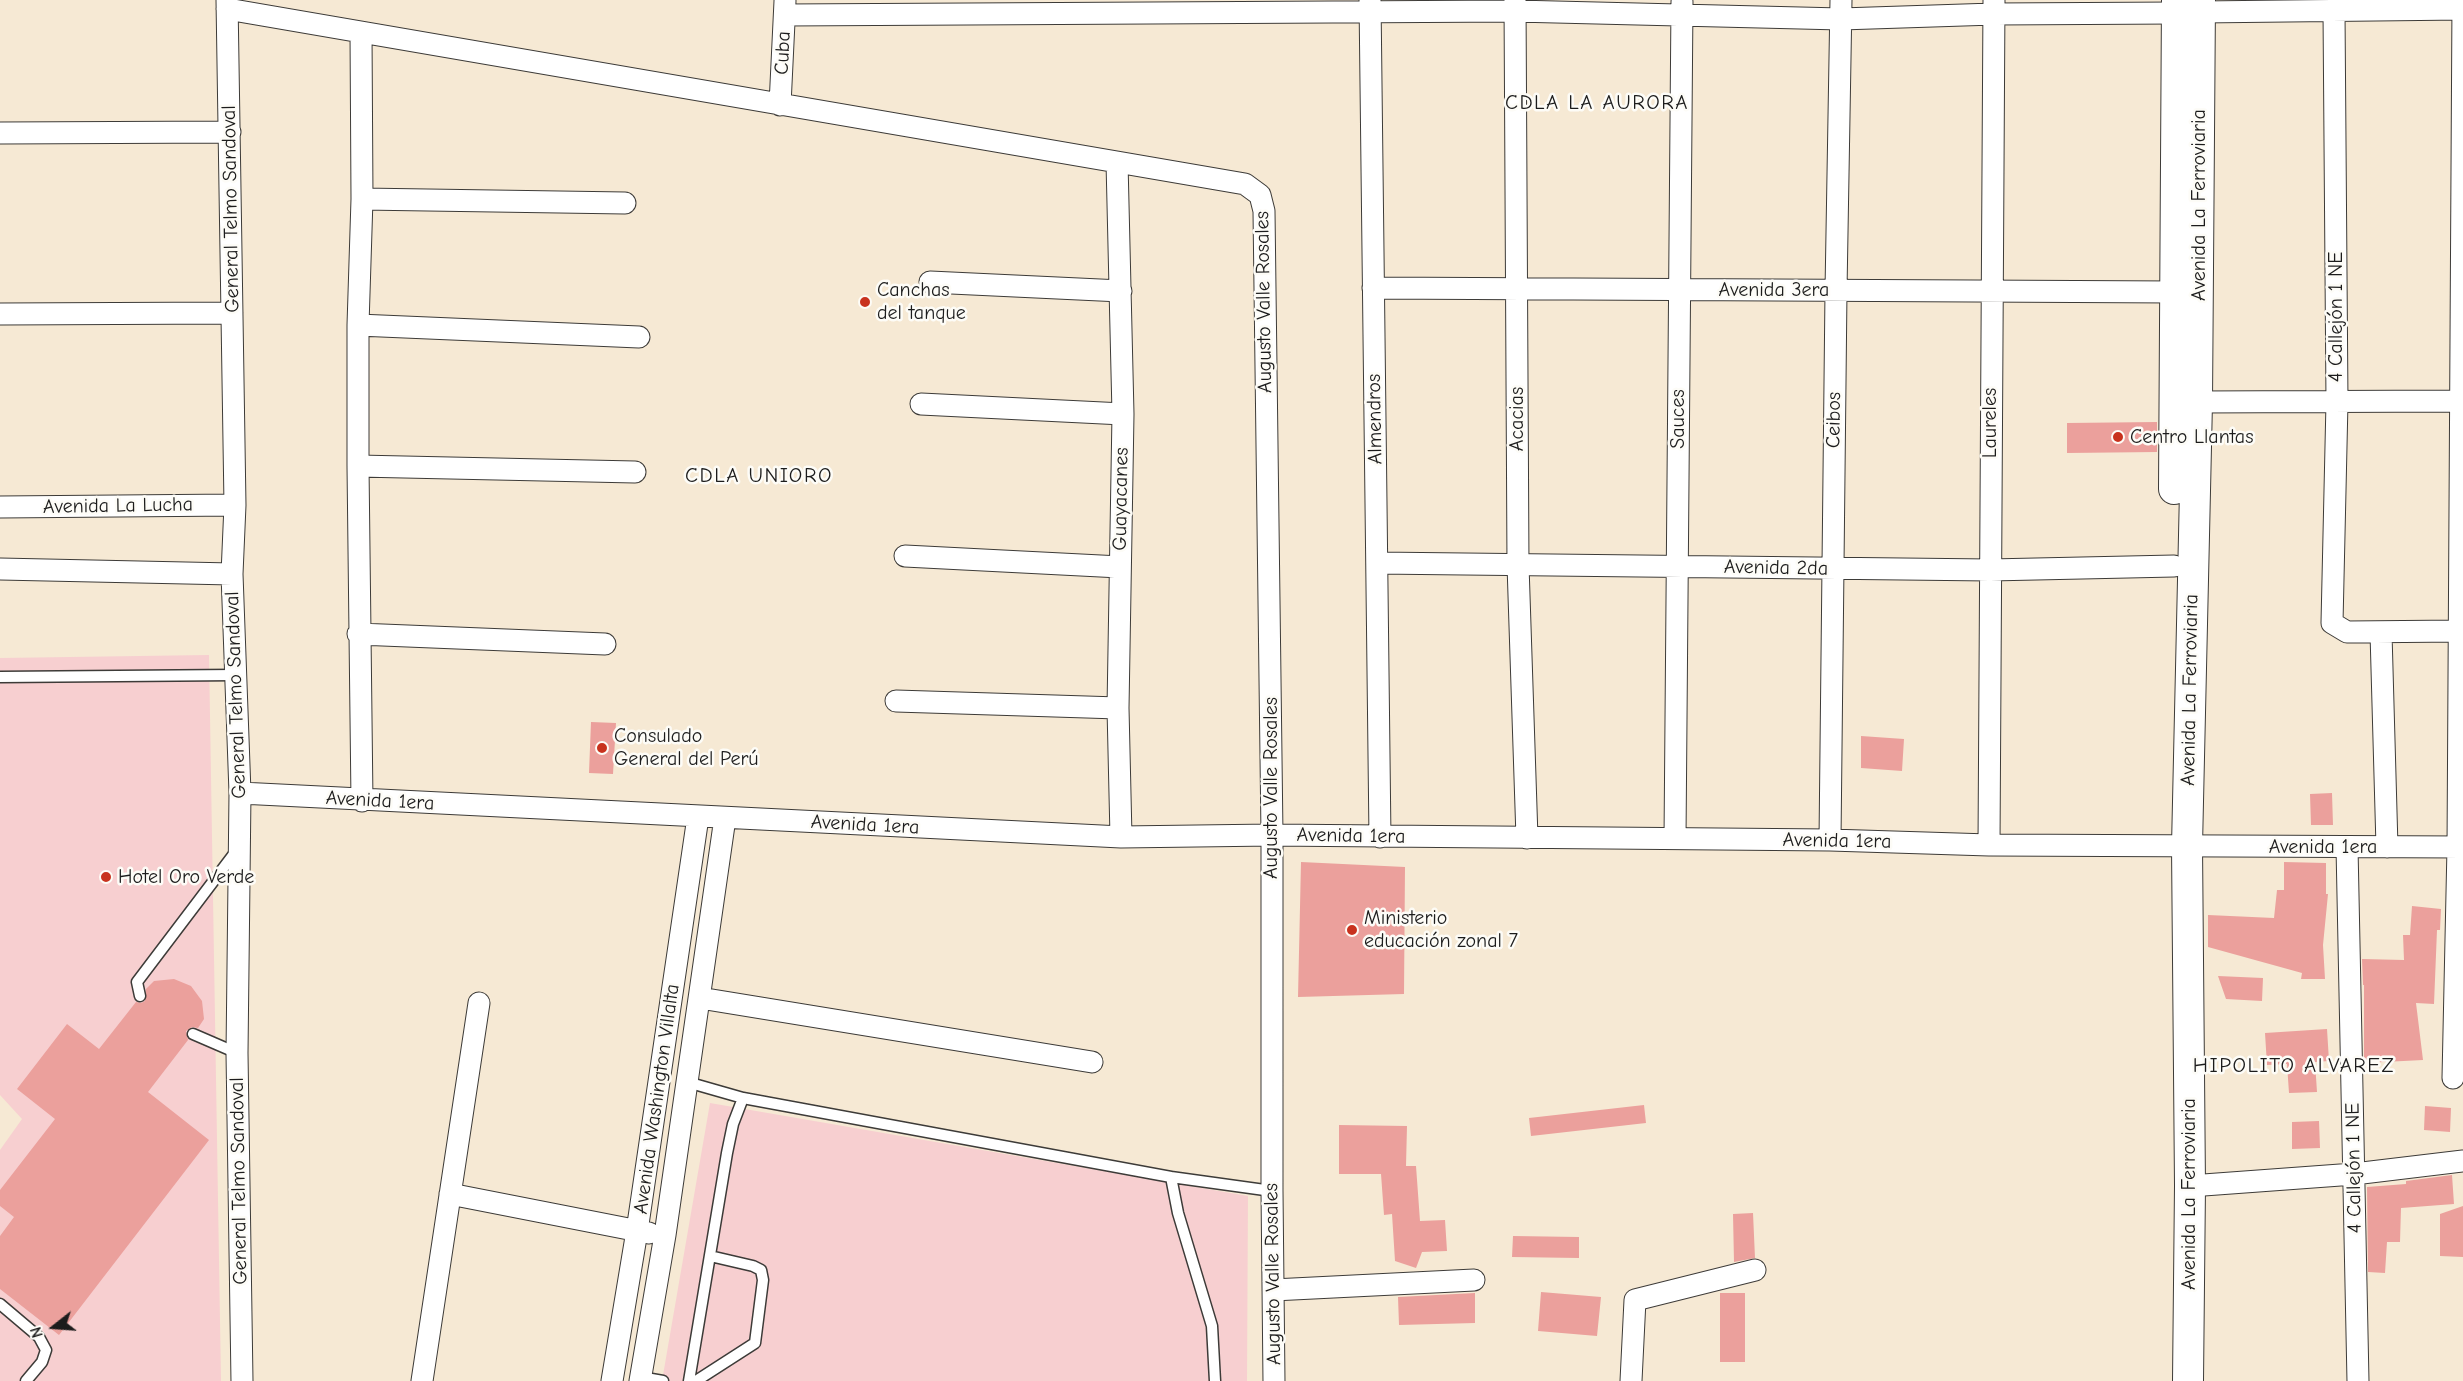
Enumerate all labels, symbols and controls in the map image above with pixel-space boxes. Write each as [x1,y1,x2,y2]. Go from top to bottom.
street label: Cuba [770,31,796,75]
district label: CDLA LA AURORA [1505,90,1689,116]
street label: General Telmo Sandoval [217,105,245,313]
street label: Avenida La Ferroviaria [2187,109,2211,301]
street label: Augusto Valle Rosales [1250,211,1278,393]
street label: 4 Callejón 1 NE [2324,252,2348,382]
place label: Canchas del tanque [877,278,966,325]
street label: Avenida 3era [1719,278,1829,302]
marker: Canchas del tanque [858,295,872,309]
street label: Almendros [1362,374,1388,464]
street label: Acacias [1505,387,1529,451]
street label: Laureles [1978,388,2002,458]
street label: Sauces [1666,389,1690,449]
street label: Ceibos [1822,392,1846,448]
place label: Centro Llantas [2130,425,2253,449]
marker: Centro Llantas [2111,430,2125,444]
street label: Guayacanes [1108,447,1134,551]
district label: CDLA UNIORO [685,463,833,489]
street label: Avenida La Lucha [43,493,193,519]
street label: Avenida 2da [1724,555,1828,581]
street label: General Telmo Sandoval [220,591,252,799]
street label: Avenida La Ferroviaria [2176,594,2204,786]
street label: Augusto Valle Rosales [1259,697,1283,879]
place label: Consulado General del Perú [614,724,759,771]
marker: Consulado General del Perú [595,741,609,755]
street label: Avenida 1era [325,786,435,816]
street label: Avenida 1era [810,810,920,840]
street label: Avenida 1era [1296,823,1406,849]
street label: Avenida 1era [1782,828,1892,854]
street label: Avenida 1era [2269,835,2377,859]
place label: Hotel Oro Verde [118,865,254,889]
marker: Hotel Oro Verde [99,870,113,884]
place label: Ministerio educación zonal 7 [1364,906,1518,953]
marker: Ministerio educación zonal 7 [1345,923,1359,937]
street label: Avenida Washington Villalta [629,982,685,1216]
district label: HIPOLITO ALVAREZ [2193,1053,2395,1079]
street label: General Telmo Sandoval [225,1077,253,1285]
street label: Avenida La Ferroviaria [2177,1098,2201,1290]
street label: 4 Callejón 1 NE [2341,1103,2367,1233]
street label: Augusto Valle Rosales [1259,1183,1287,1365]
north arrow [24,1297,84,1357]
text: N [27,1325,47,1340]

